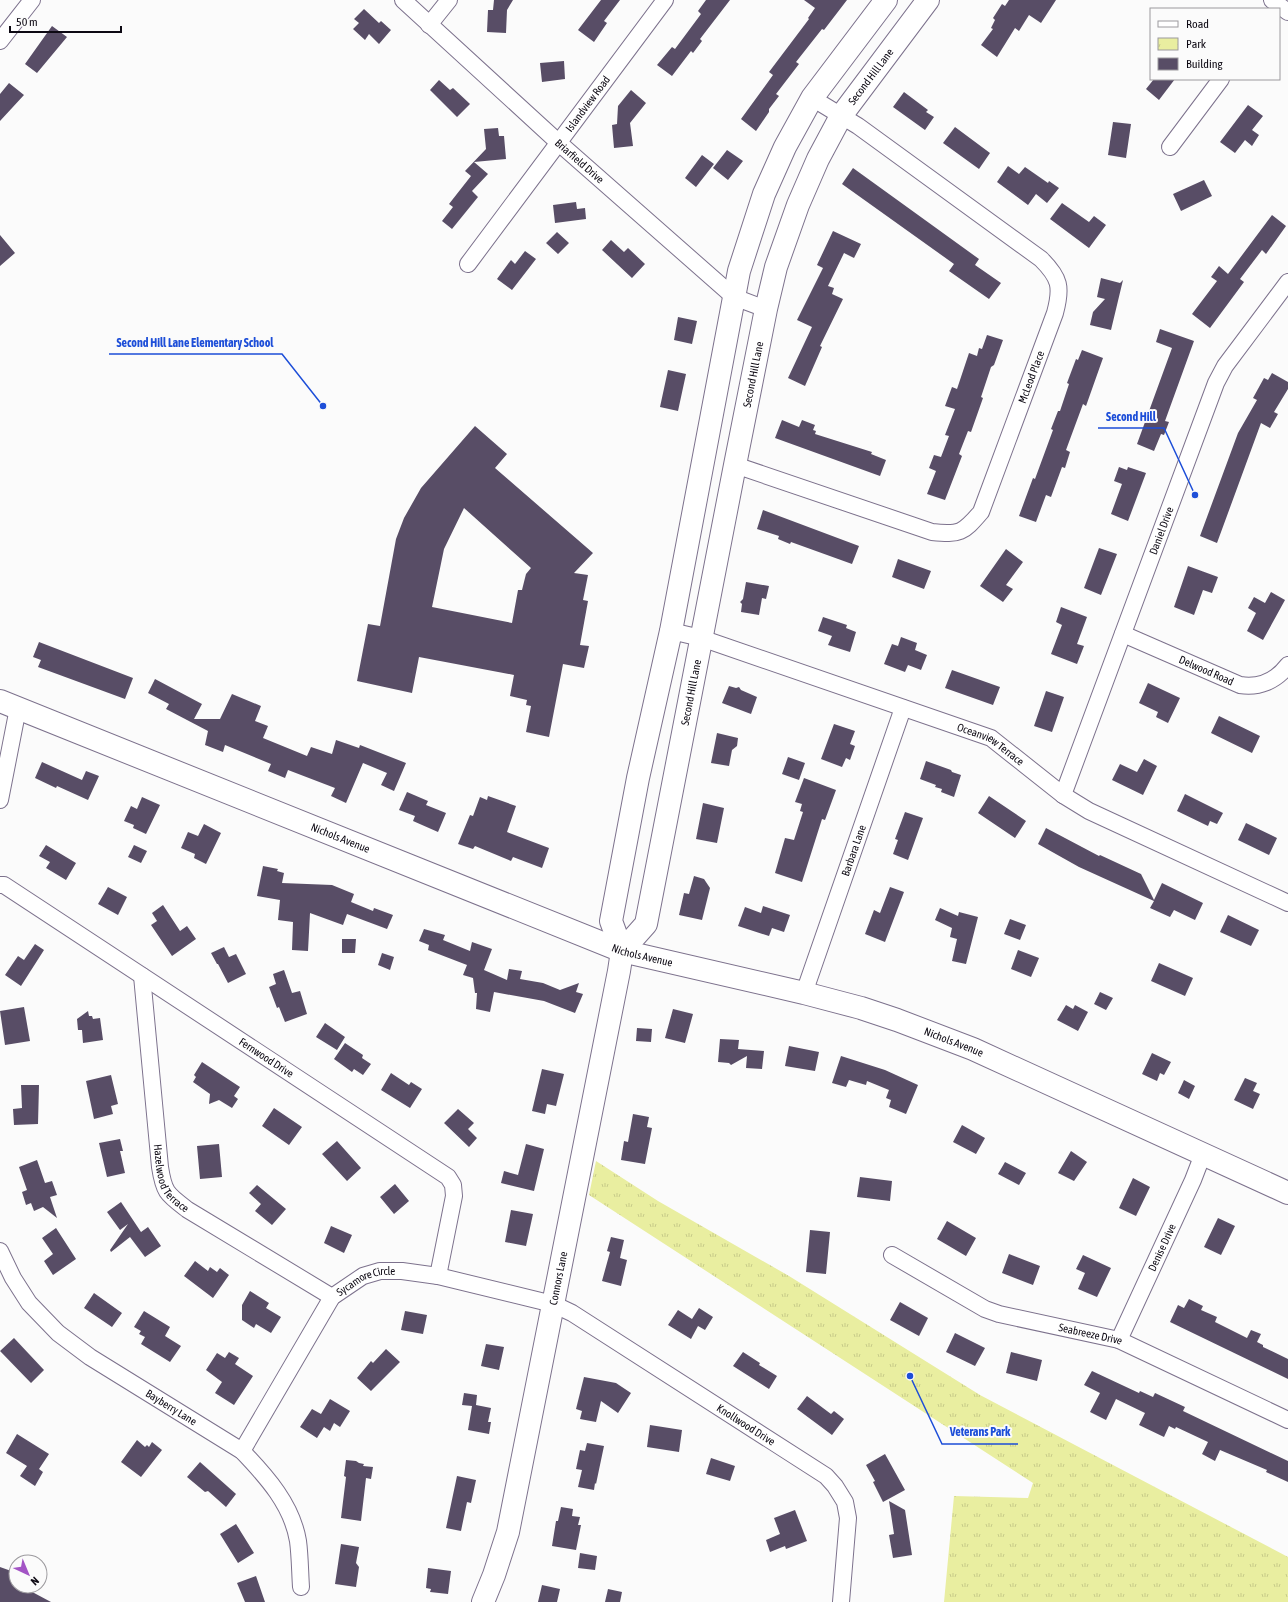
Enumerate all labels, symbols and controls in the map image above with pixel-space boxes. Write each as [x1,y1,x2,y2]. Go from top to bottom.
scale bar [10,8,121,34]
legend [1150,8,1280,80]
text: 50 m [16,15,38,29]
text: Road [1186,17,1209,31]
text: Park [1186,37,1207,51]
street label: Second Hill Lane [846,46,896,107]
text: Building [1186,57,1224,71]
street label: Islandview Road [563,74,612,134]
street label: Briarfield Drive [553,137,606,186]
callout: Second Hill Lane Elementary School [109,330,282,354]
text: Second Hill Lane Elementary School [117,336,274,350]
street label: Second Hill Lane [741,340,765,408]
street label: McLeod Place [1016,349,1046,405]
callout: Second Hill [1098,404,1164,428]
text: Second Hill [1106,410,1157,424]
street label: Daniel Drive [1147,505,1176,556]
street label: Delwood Road [1177,653,1236,688]
street label: Second Hill Lane [679,658,703,726]
street label: Oceanview Terrace [956,721,1026,768]
street label: Nichols Avenue [309,821,372,855]
street label: Barbara Lane [839,823,868,878]
street label: Nichols Avenue [610,941,674,969]
street label: Nichols Avenue [923,1025,985,1059]
street label: Fernwood Drive [237,1035,296,1080]
street label: Hazelwood Terrace [152,1143,191,1214]
street label: Denise Drive [1146,1222,1178,1273]
street label: Connors Lane [547,1250,569,1306]
street label: Sycamore Circle [334,1265,395,1298]
street label: Seabreeze Drive [1057,1321,1125,1347]
street label: Bayberry Lane [144,1387,199,1427]
street label: Knollwood Drive [715,1402,777,1448]
callout: Veterans Park [942,1420,1018,1444]
text: Veterans Park [949,1425,1011,1439]
north arrow [8,1554,48,1594]
text: N [28,1575,41,1588]

